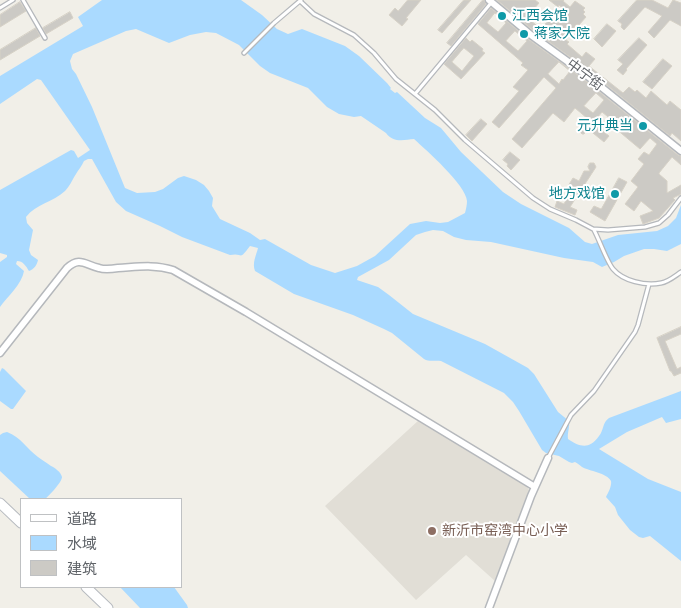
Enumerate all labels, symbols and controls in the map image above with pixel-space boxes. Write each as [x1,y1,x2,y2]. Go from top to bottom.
place label: 江西会馆 [512,8,568,24]
marker: 江西会馆 [496,10,508,22]
place label: 蒋家大院 [534,26,590,42]
marker: 蒋家大院 [518,28,530,40]
street label: 中宁街 [563,56,607,94]
place label: 元升典当 [577,118,633,134]
marker: 元升典当 [637,120,649,132]
place label: 地方戏馆 [549,186,605,202]
marker: 地方戏馆 [609,188,621,200]
legend [20,498,182,588]
text: 道路 [67,510,97,528]
place label: 新沂市窑湾中心小学 [442,523,568,539]
marker: 新沂市窑湾中心小学 [426,525,438,537]
text: 水域 [67,535,97,553]
text: 建筑 [67,560,97,578]

